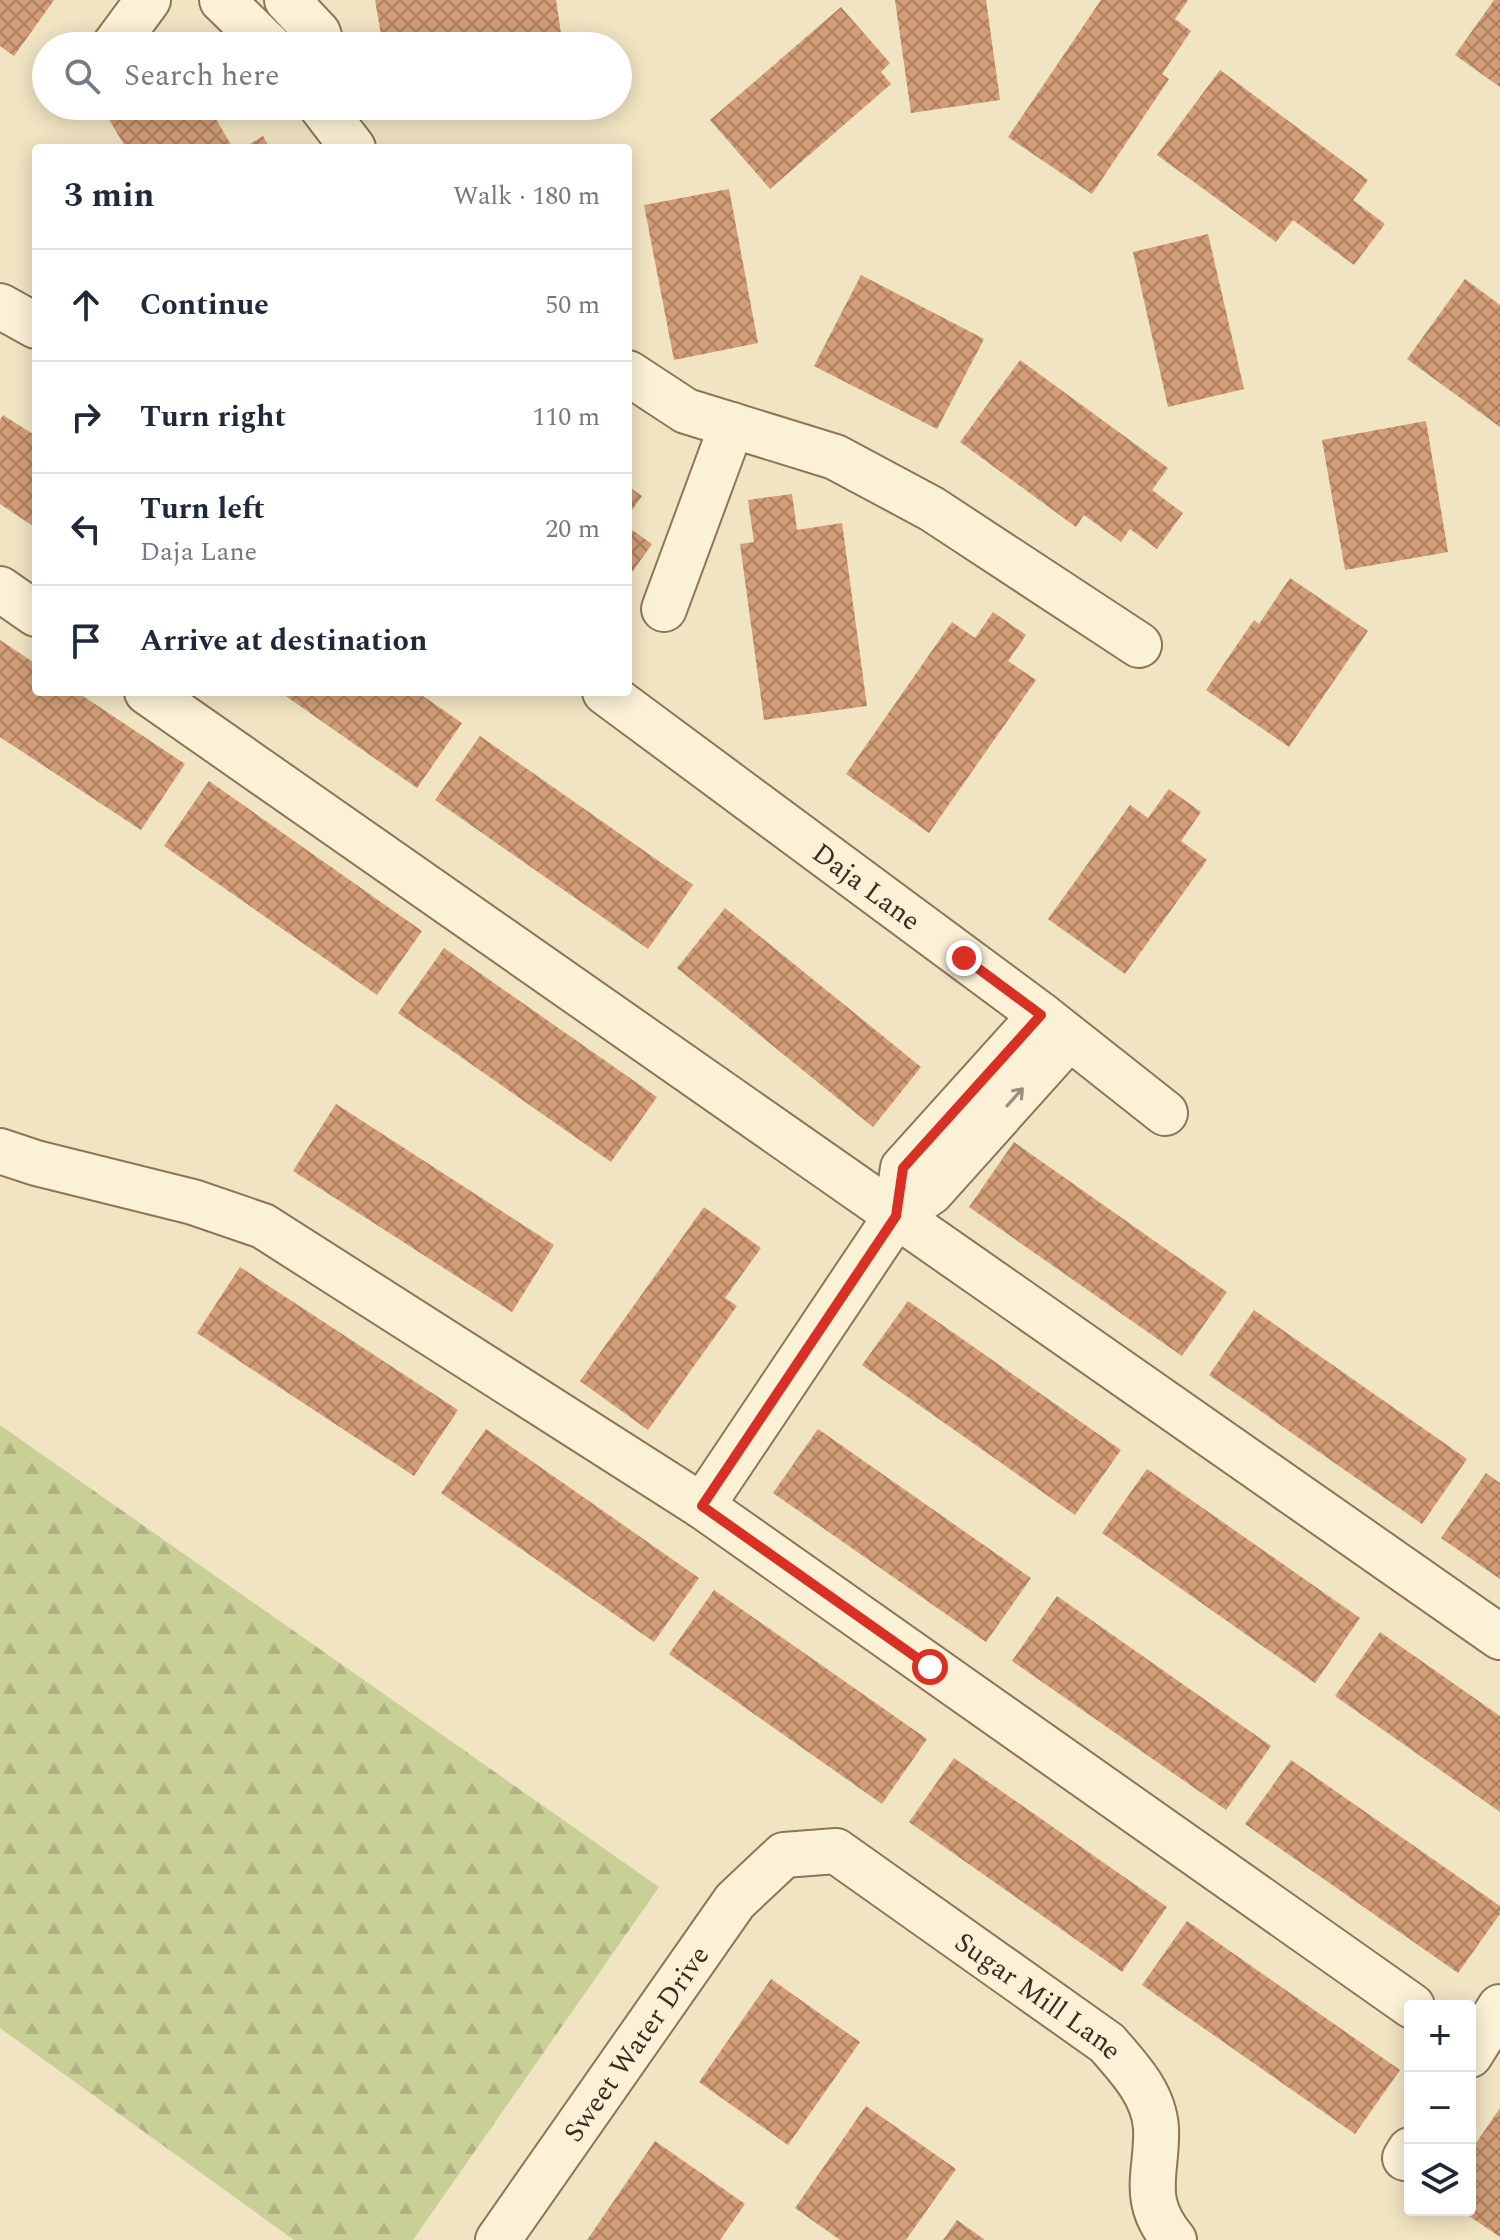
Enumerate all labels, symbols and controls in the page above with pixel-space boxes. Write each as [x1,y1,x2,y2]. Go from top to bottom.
search box [32,32,632,120]
text: Search here [124,53,280,99]
icon: search [60,54,104,98]
text: 3 min [64,170,154,222]
text: Walk · 180 m [453,176,600,216]
text: Continue [140,282,269,328]
icon: ahead [64,283,108,327]
text: 50 m [545,285,600,325]
text: Turn right [140,394,286,440]
icon: right [64,395,108,439]
text: 110 m [532,397,600,437]
text: Turn left [140,486,265,532]
icon: left [64,507,108,551]
text: 20 m [545,509,600,549]
text: Daja Lane [140,532,257,572]
text: Arrive at destination [140,618,427,664]
icon: arrive [64,619,108,663]
street label: Daja Lane [803,832,930,942]
route end [946,940,982,976]
one-way arrow [1006,1088,1024,1108]
route start [912,1649,948,1685]
street label: Sugar Mill Lane [945,1921,1132,2070]
street label: Sweet Water Drive [553,1937,721,2151]
map controls [1404,2000,1476,2216]
button: + [1404,2000,1476,2072]
button: − [1404,2072,1476,2144]
button: layers [1404,2144,1476,2216]

